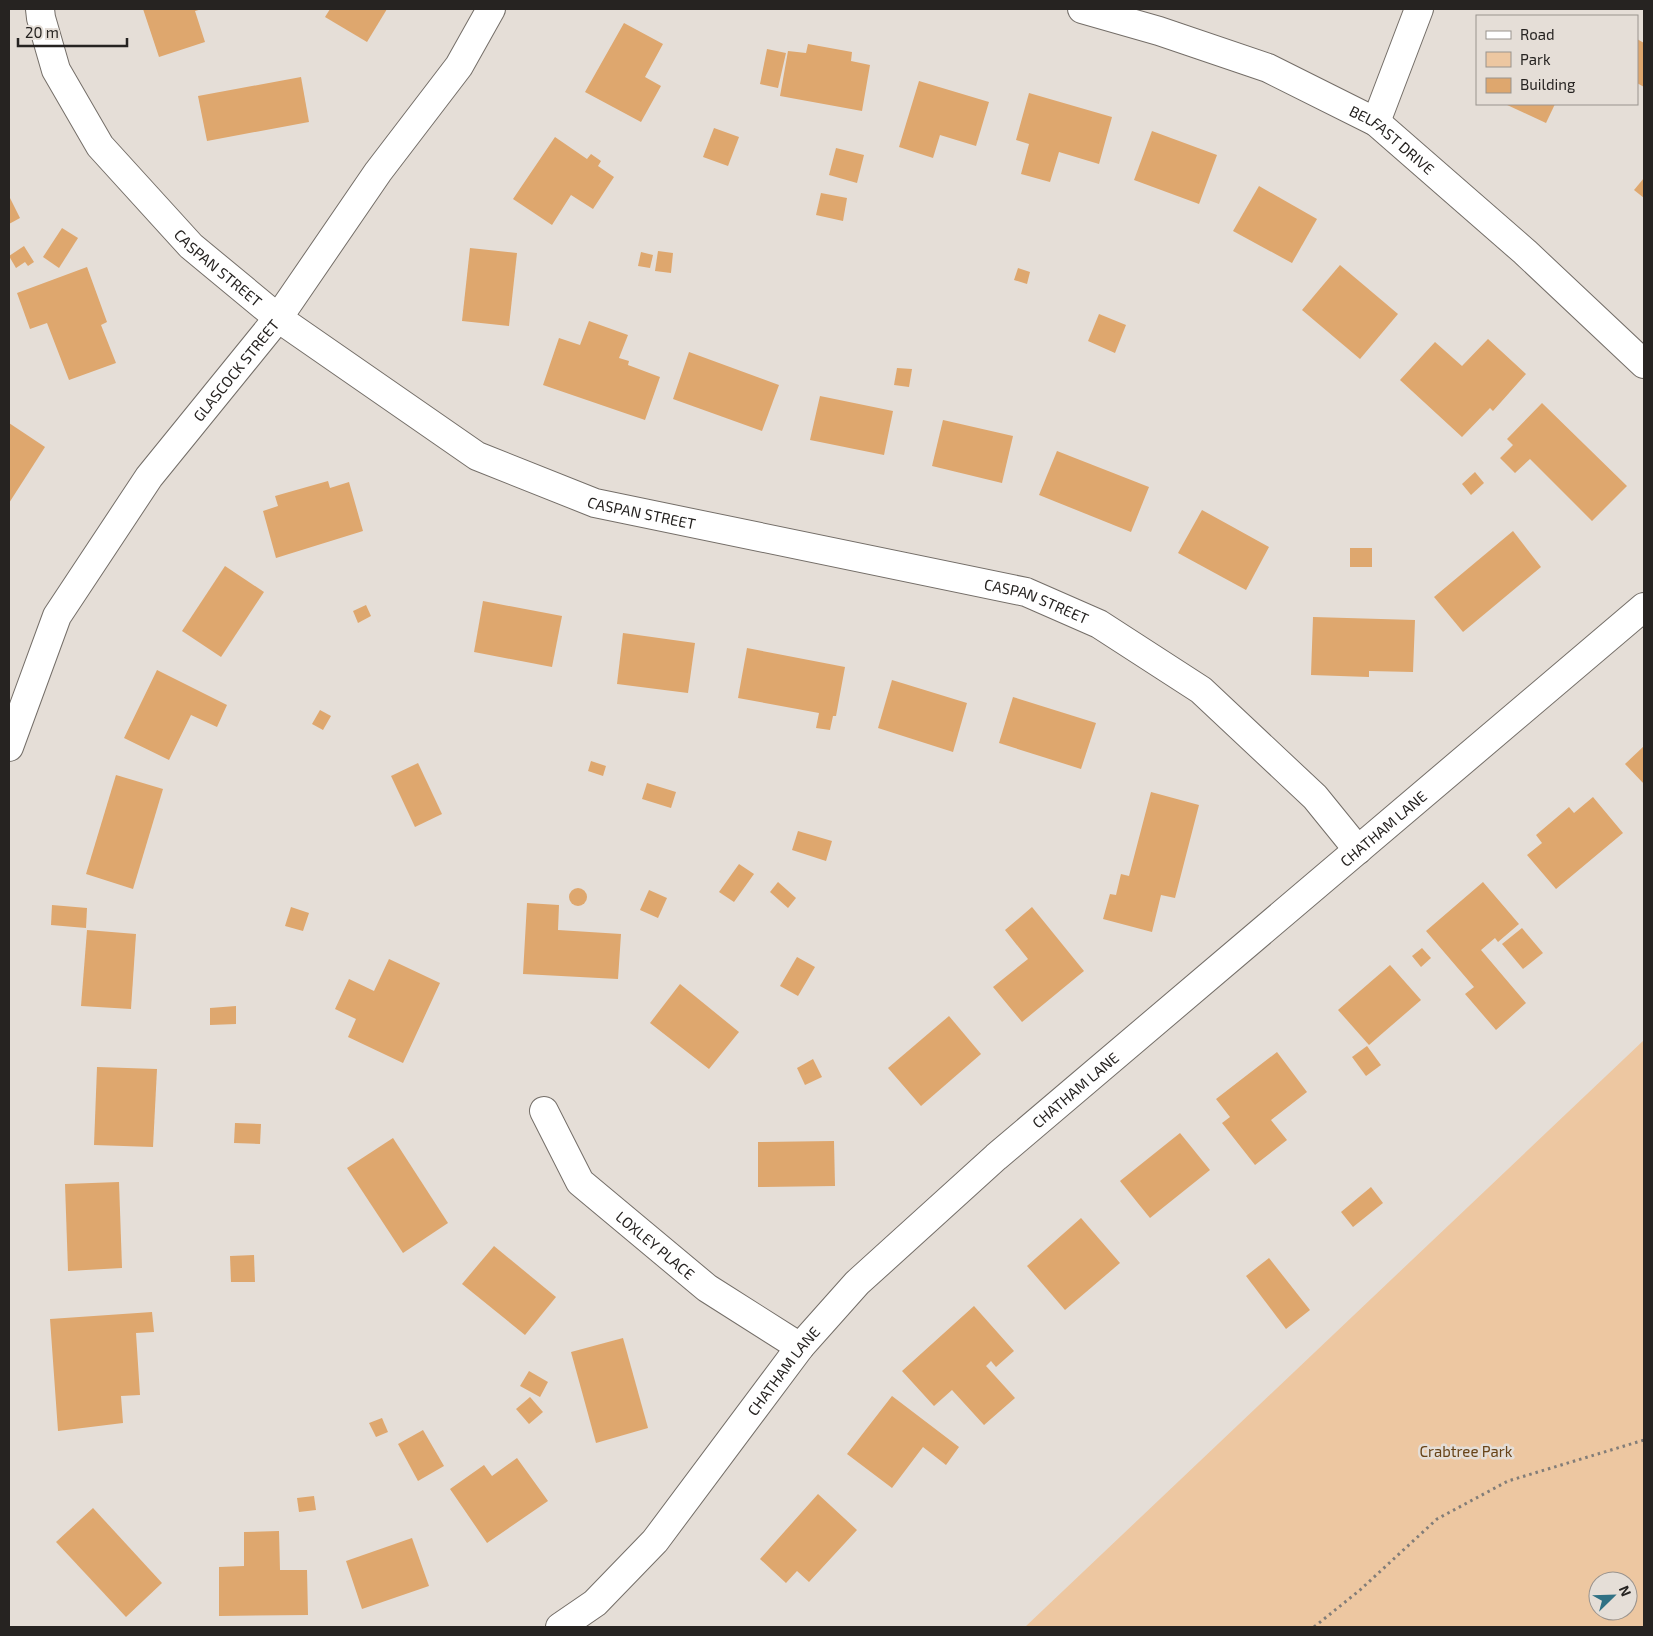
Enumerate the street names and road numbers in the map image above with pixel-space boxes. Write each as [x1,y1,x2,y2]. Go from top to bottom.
street label: BELFAST DRIVE [1347,101,1438,178]
street label: CASPAN STREET [171,225,266,310]
street label: GLASCOCK STREET [189,315,283,425]
street label: CASPAN STREET [585,492,698,533]
street label: CASPAN STREET [983,575,1092,627]
street label: CHATHAM LANE [1336,787,1430,870]
street label: CHATHAM LANE [1028,1048,1122,1132]
street label: LOXLEY PLACE [613,1207,698,1283]
street label: CHATHAM LANE [743,1322,823,1419]

